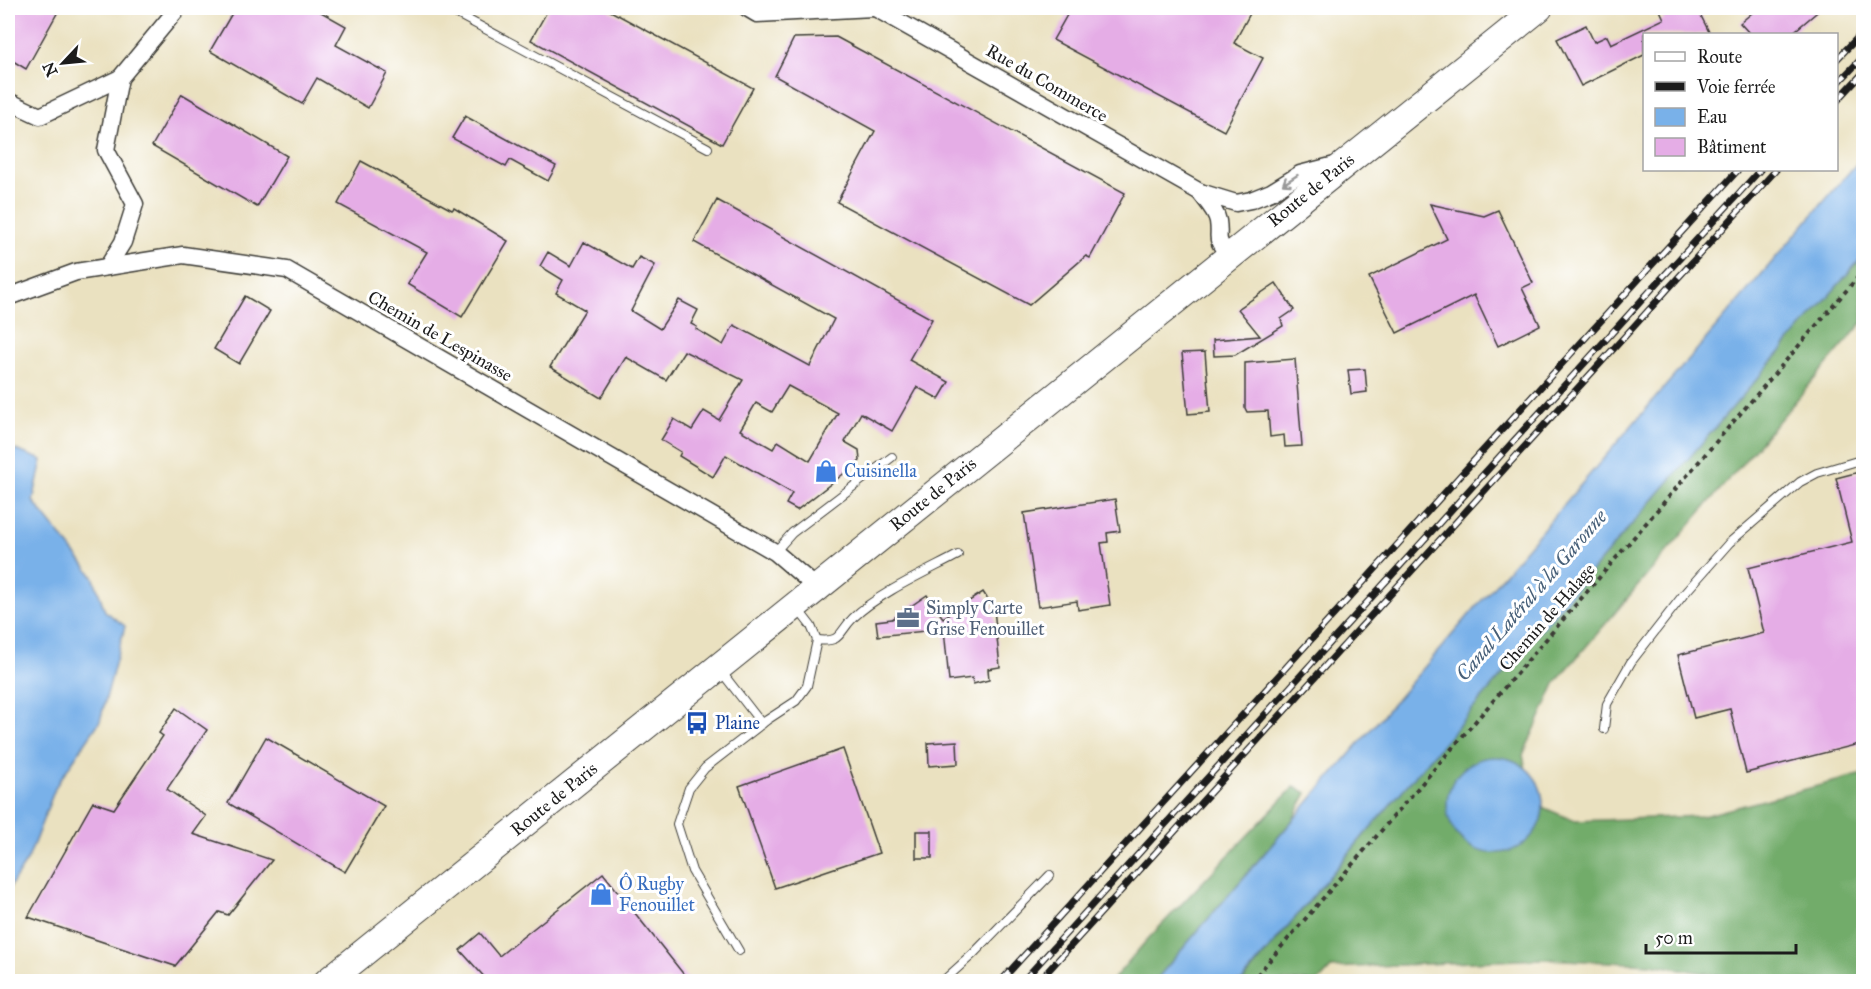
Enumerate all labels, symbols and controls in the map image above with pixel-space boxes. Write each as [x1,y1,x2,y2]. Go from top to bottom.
north arrow [33,33,93,93]
legend [1643,33,1838,171]
street label: Rue du Commerce [982,39,1112,127]
text: Route [1697,46,1742,68]
text: N [38,59,61,80]
text: Voie ferrée [1696,76,1776,98]
text: Eau [1697,106,1727,128]
text: Bâtiment [1697,136,1767,158]
street label: Route de Paris [1263,148,1359,232]
one-way arrow [1282,174,1299,186]
street label: Chemin de Lespinasse [364,286,516,386]
street label: Route de Paris [885,452,981,536]
shop icon: Cuisinella [813,458,839,484]
place label: Cuisinella [844,460,917,482]
water label: Canal Latéral à la Garonne [1450,504,1612,685]
street label: Chemin de Halage [1494,559,1600,676]
place label: Simply Carte Grise Fenouillet [926,597,1045,640]
office icon: Simply Carte Grise Fenouillet [895,605,921,631]
bus stop icon: Plaine [684,710,710,736]
place label: Plaine [715,712,760,734]
street label: Route de Paris [506,757,602,841]
place label: Ô Rugby Fenouillet [619,872,696,916]
shop icon: Ô Rugby Fenouillet [588,881,614,907]
scale bar [1646,917,1796,955]
text: 50 m [1655,927,1693,949]

